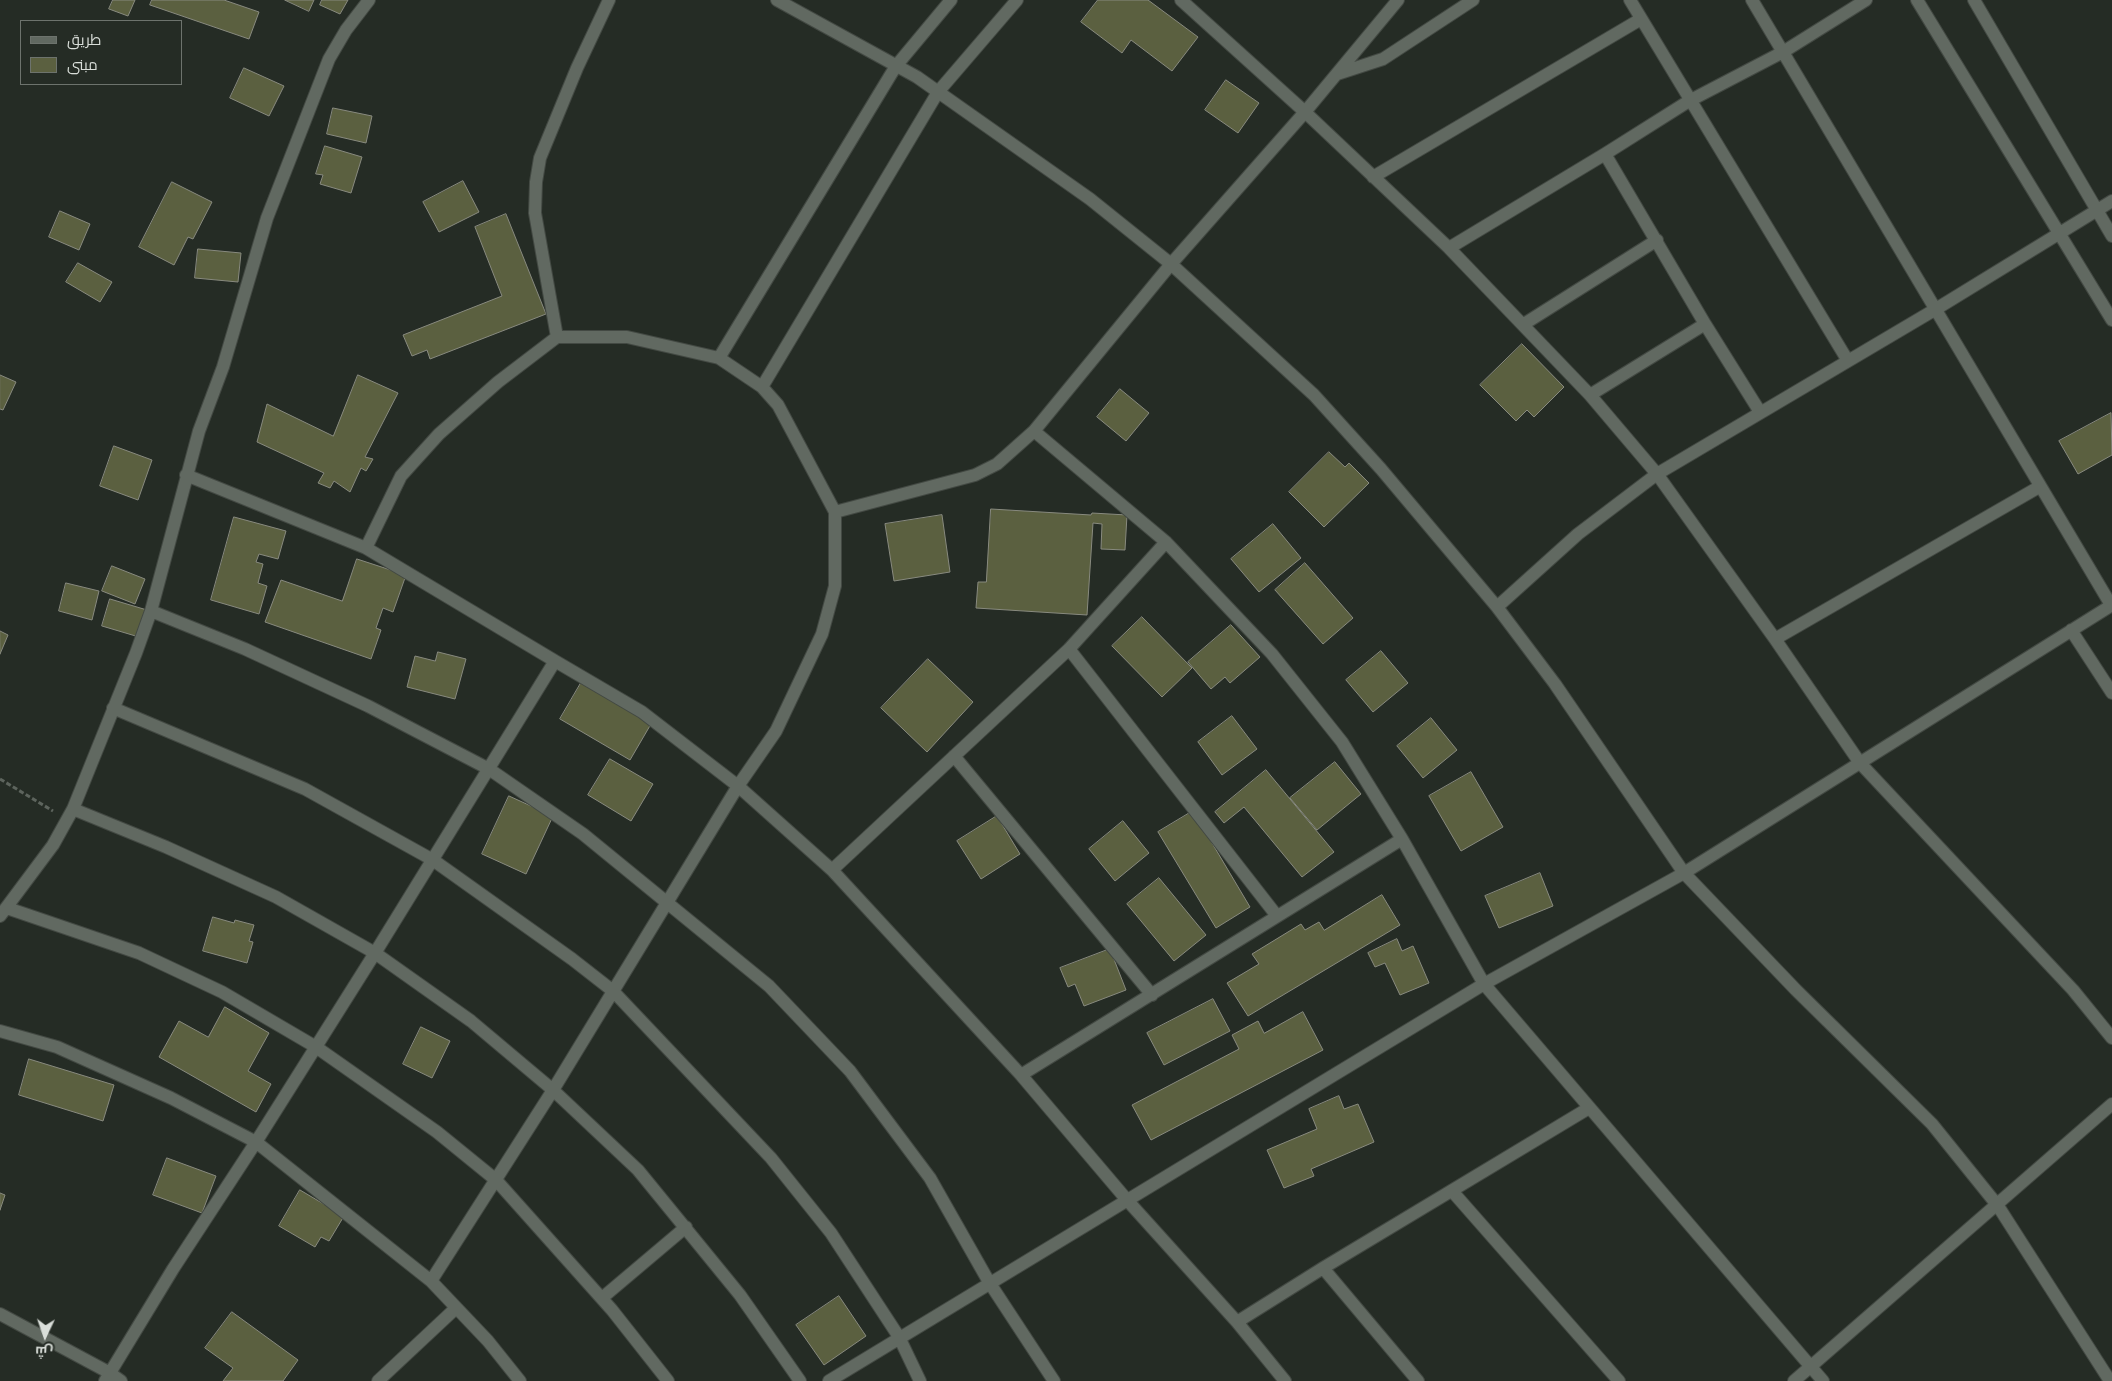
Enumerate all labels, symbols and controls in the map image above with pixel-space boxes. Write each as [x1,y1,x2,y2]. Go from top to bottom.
legend [20,20,182,85]
text: طريق [67,31,101,49]
text: مبنى [67,56,98,74]
north arrow [20,1311,70,1361]
text: ش [35,1343,54,1360]

